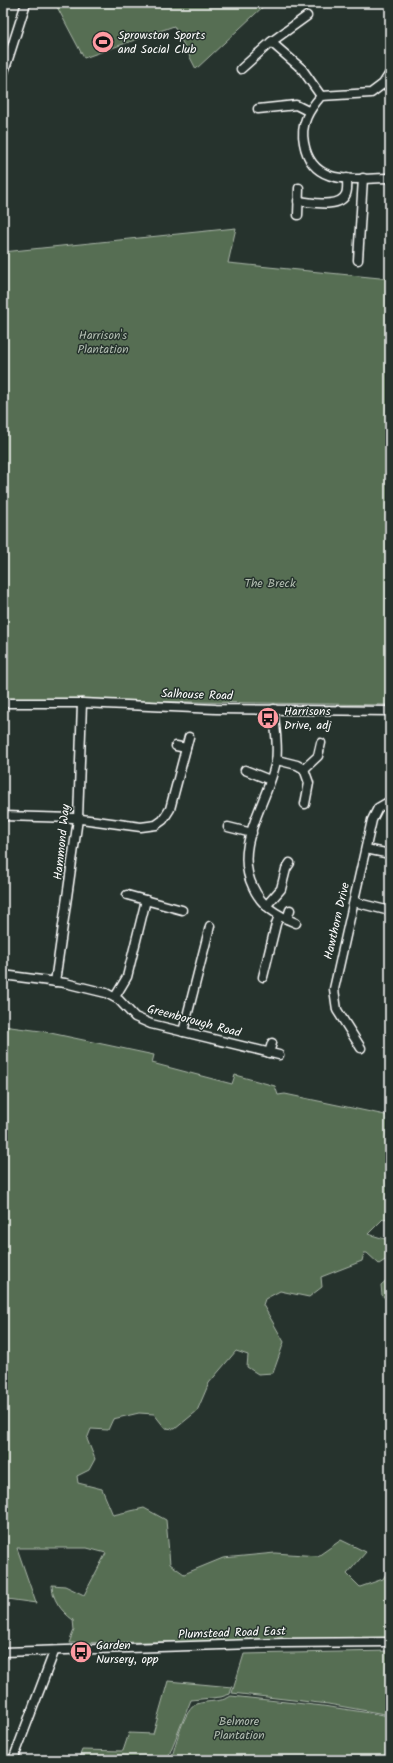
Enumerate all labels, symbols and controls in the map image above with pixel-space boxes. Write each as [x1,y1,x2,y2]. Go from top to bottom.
place label: Sprowston Sports and Social Club [118,26,205,59]
sports icon: Sprowston Sports and Social Club [90,29,116,55]
park label: Harrison's Plantation [77,326,129,359]
park label: The Breck [244,574,296,593]
street label: Salhouse Road [161,684,234,706]
place label: Harrisons Drive, adj [284,702,332,735]
bus stop icon: Harrisons Drive, adj [255,705,281,731]
street label: Hammond Way [49,803,75,881]
street label: Hawthorn Drive [319,880,355,961]
street label: Greenborough Road [145,999,244,1043]
street label: Plumstead Road East [178,1622,286,1644]
place label: Garden Nursery, opp [96,1636,159,1669]
bus stop icon: Garden Nursery, opp [68,1639,94,1665]
park label: Belmore Plantation [213,1712,265,1745]

